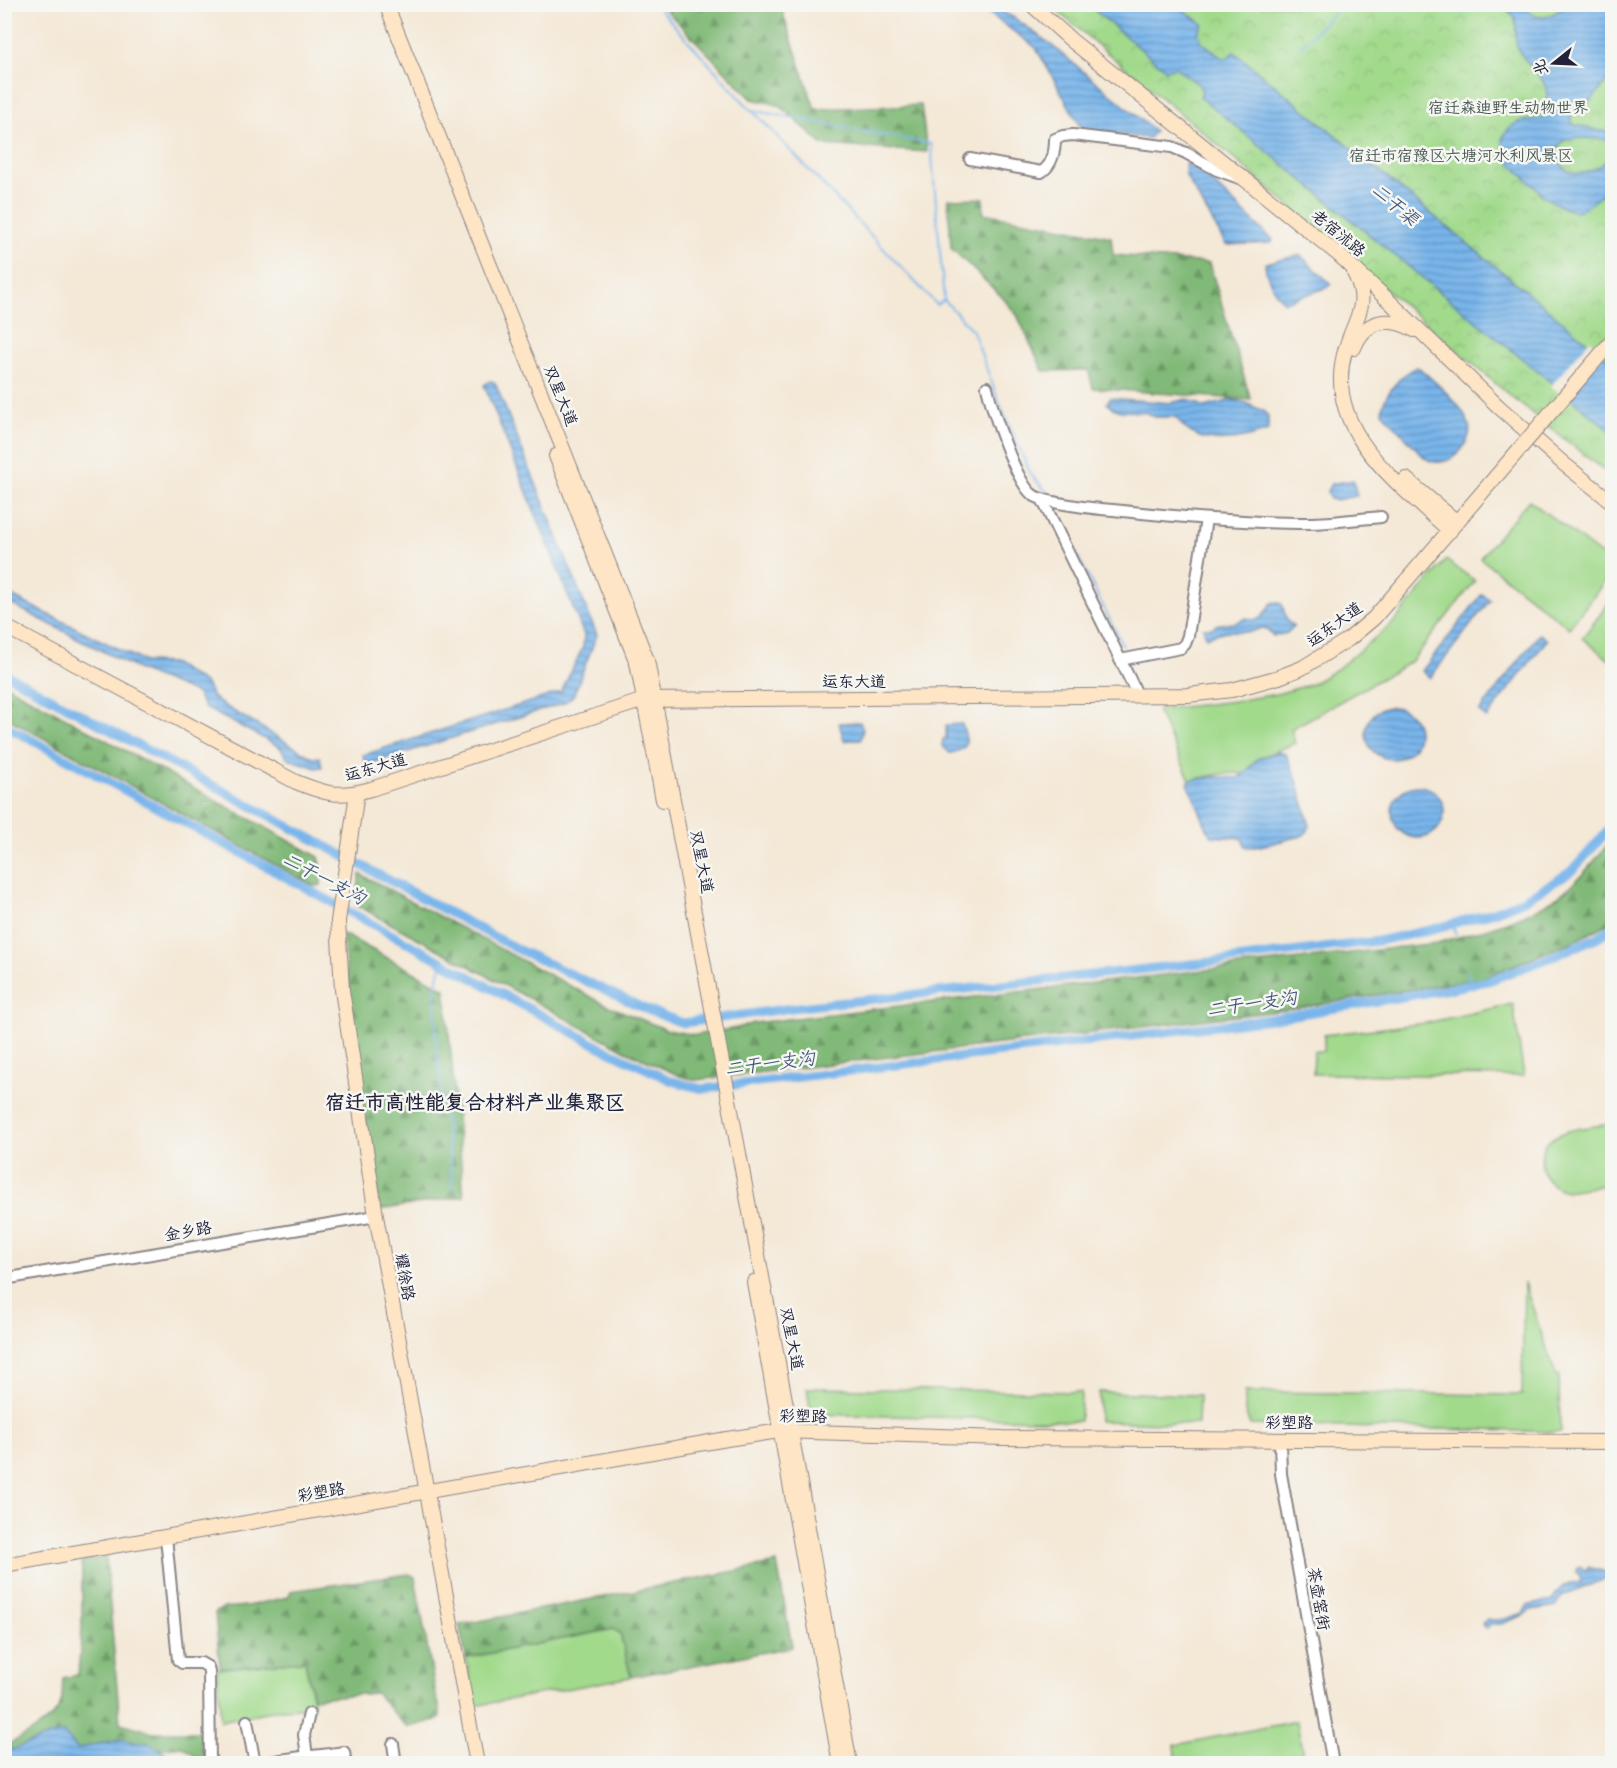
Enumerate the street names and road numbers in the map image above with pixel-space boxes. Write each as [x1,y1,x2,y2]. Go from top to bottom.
street label: 老宿沭路 [1307,206,1369,262]
street label: 双星大道 [539,363,581,429]
street label: 运东大道 [1304,599,1366,651]
street label: 运东大道 [822,673,886,692]
street label: 运东大道 [343,750,409,786]
street label: 双星大道 [686,829,716,895]
street label: 金乡路 [163,1218,213,1246]
street label: 耀徐路 [390,1252,418,1302]
street label: 双星大道 [776,1306,806,1372]
street label: 彩塑路 [779,1407,827,1427]
street label: 彩塑路 [1265,1414,1313,1433]
street label: 彩塑路 [296,1479,346,1507]
street label: 茶壶窑街 [1303,1566,1333,1632]

